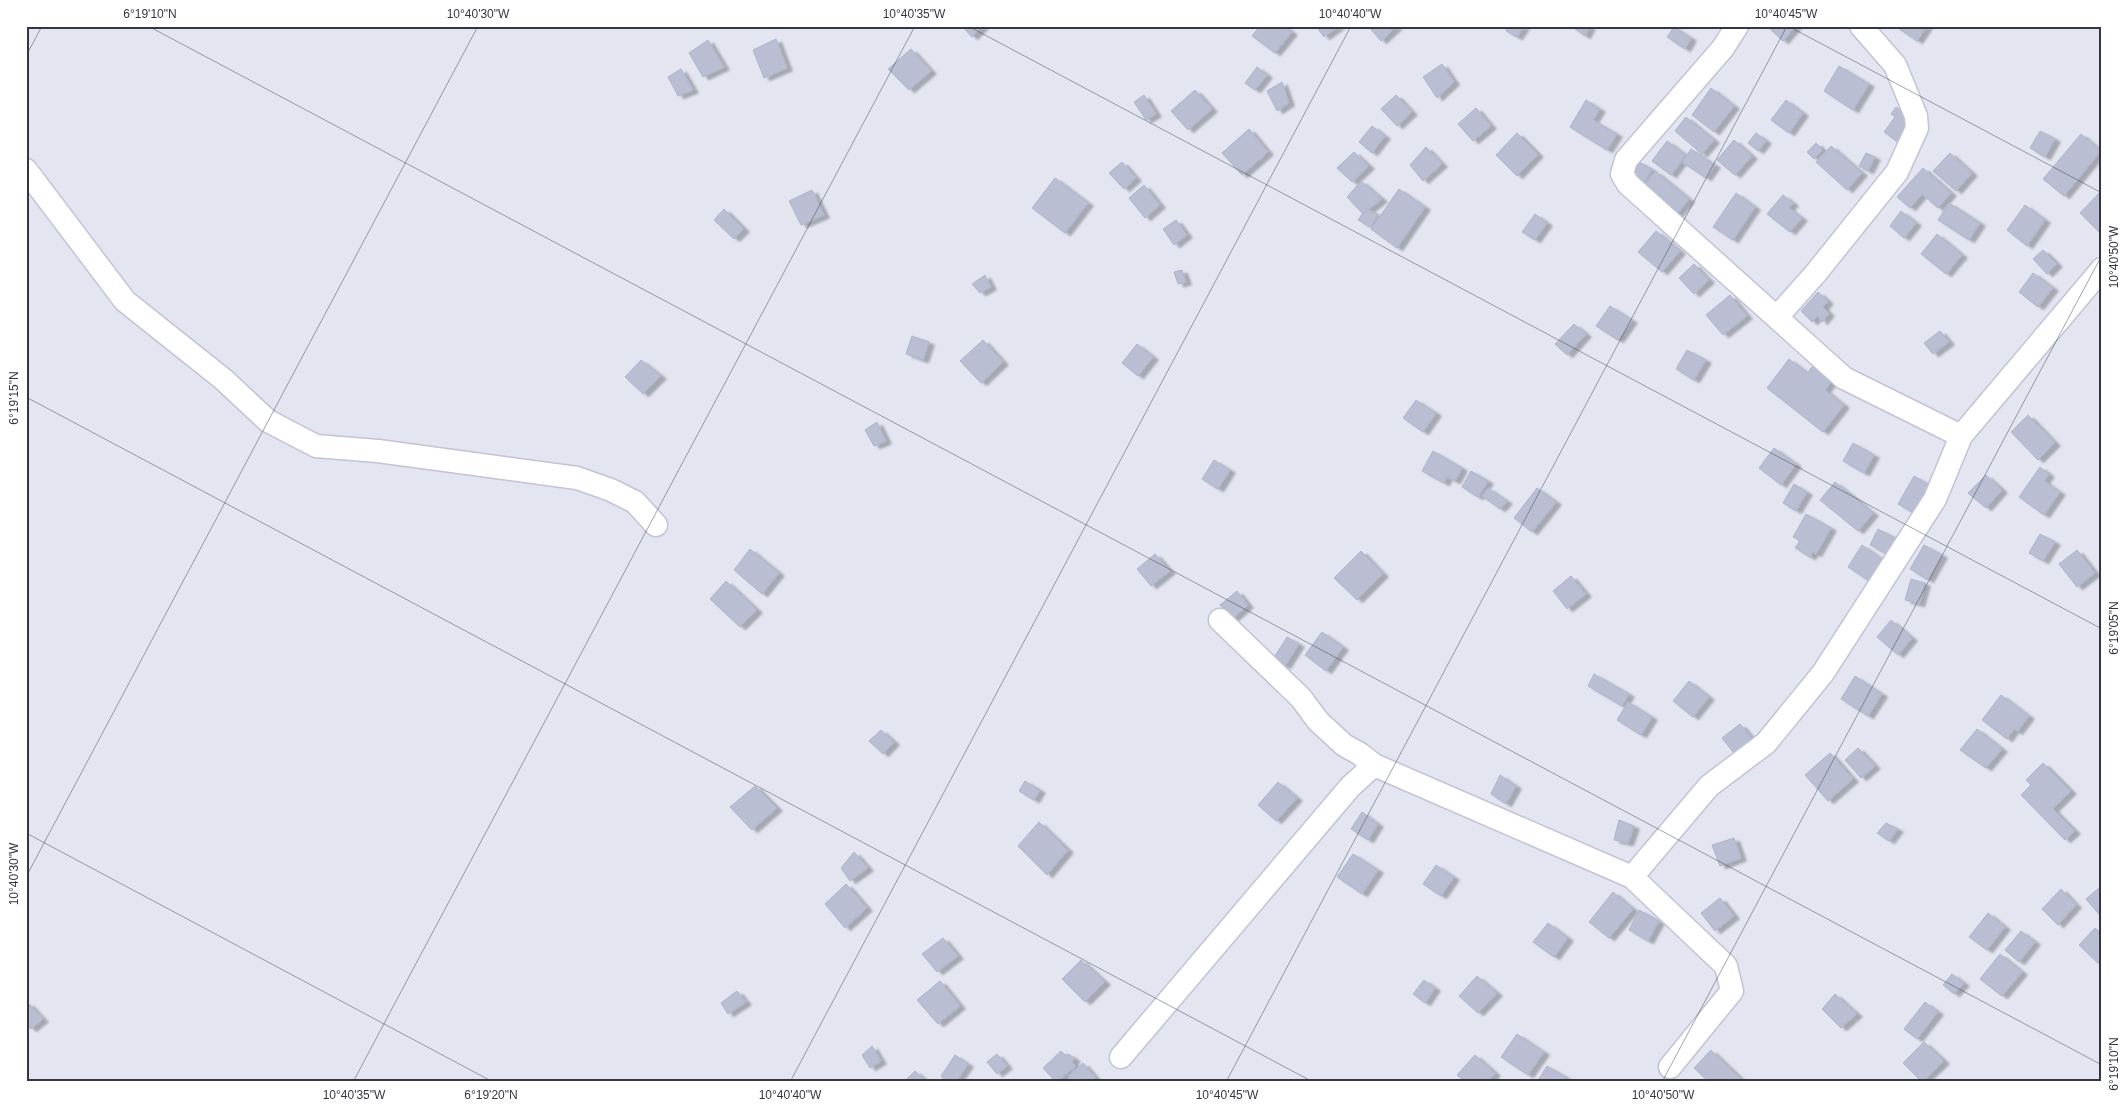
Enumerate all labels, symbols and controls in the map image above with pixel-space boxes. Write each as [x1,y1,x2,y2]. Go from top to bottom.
text: 6°19'10"N [123,7,177,21]
text: 10°40'30"W [447,7,510,21]
text: 10°40'35"W [883,7,946,21]
text: 10°40'40"W [1319,7,1382,21]
text: 10°40'45"W [1755,7,1818,21]
text: 10°40'50"W [2107,225,2121,288]
text: 6°19'15"N [7,371,21,425]
text: 6°19'05"N [2107,601,2121,655]
text: 10°40'30"W [7,842,21,905]
text: 6°19'10"N [2107,1037,2121,1091]
text: 10°40'35"W [323,1088,386,1102]
text: 6°19'20"N [464,1088,518,1102]
text: 10°40'40"W [759,1088,822,1102]
text: 10°40'45"W [1196,1088,1259,1102]
text: 10°40'50"W [1632,1088,1695,1102]

